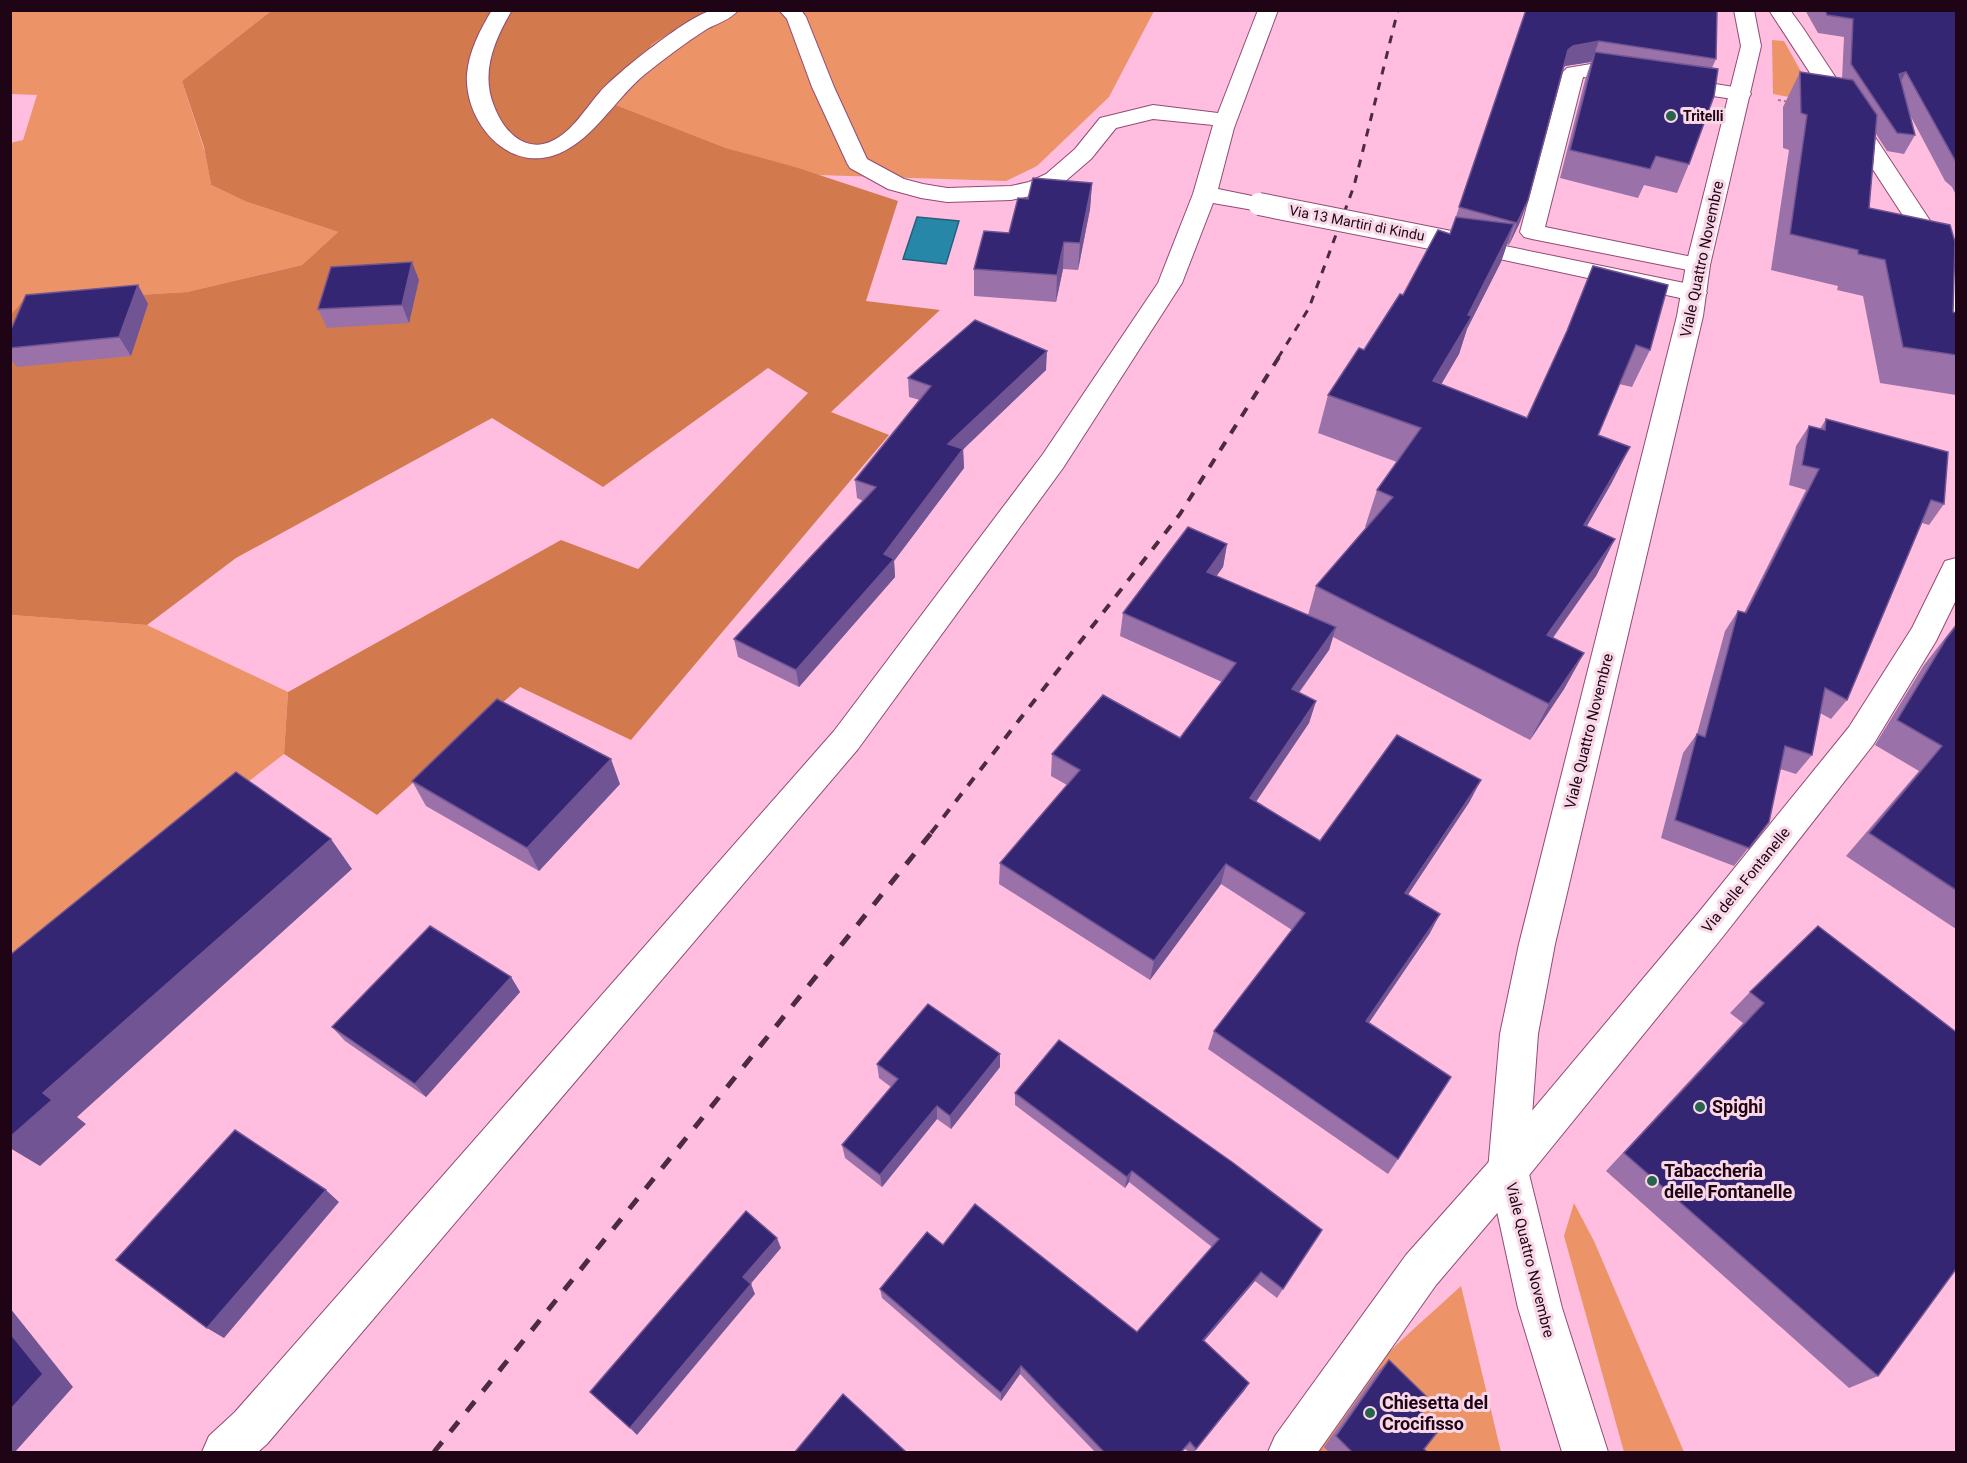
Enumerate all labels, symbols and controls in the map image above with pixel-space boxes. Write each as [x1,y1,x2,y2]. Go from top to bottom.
place label: Tritelli [1683,108,1723,124]
marker: Tritelli [1664,109,1678,123]
street label: Viale Quattro Novembre [1677,179,1727,339]
street label: Via 13 Martiri di Kindu [1288,202,1426,244]
street label: Viale Quattro Novembre [1561,652,1617,810]
street label: Via delle Fontanelle [1698,824,1794,936]
place label: Spighi [1712,1096,1763,1117]
marker: Spighi [1693,1100,1707,1114]
place label: Tabaccheria delle Fontanelle [1664,1160,1793,1202]
marker: Tabaccheria delle Fontanelle [1645,1174,1659,1188]
street label: Viale Quattro Novembre [1502,1181,1558,1339]
place label: Chiesetta del Crocifisso [1382,1392,1488,1434]
marker: Chiesetta del Crocifisso [1363,1406,1377,1420]

